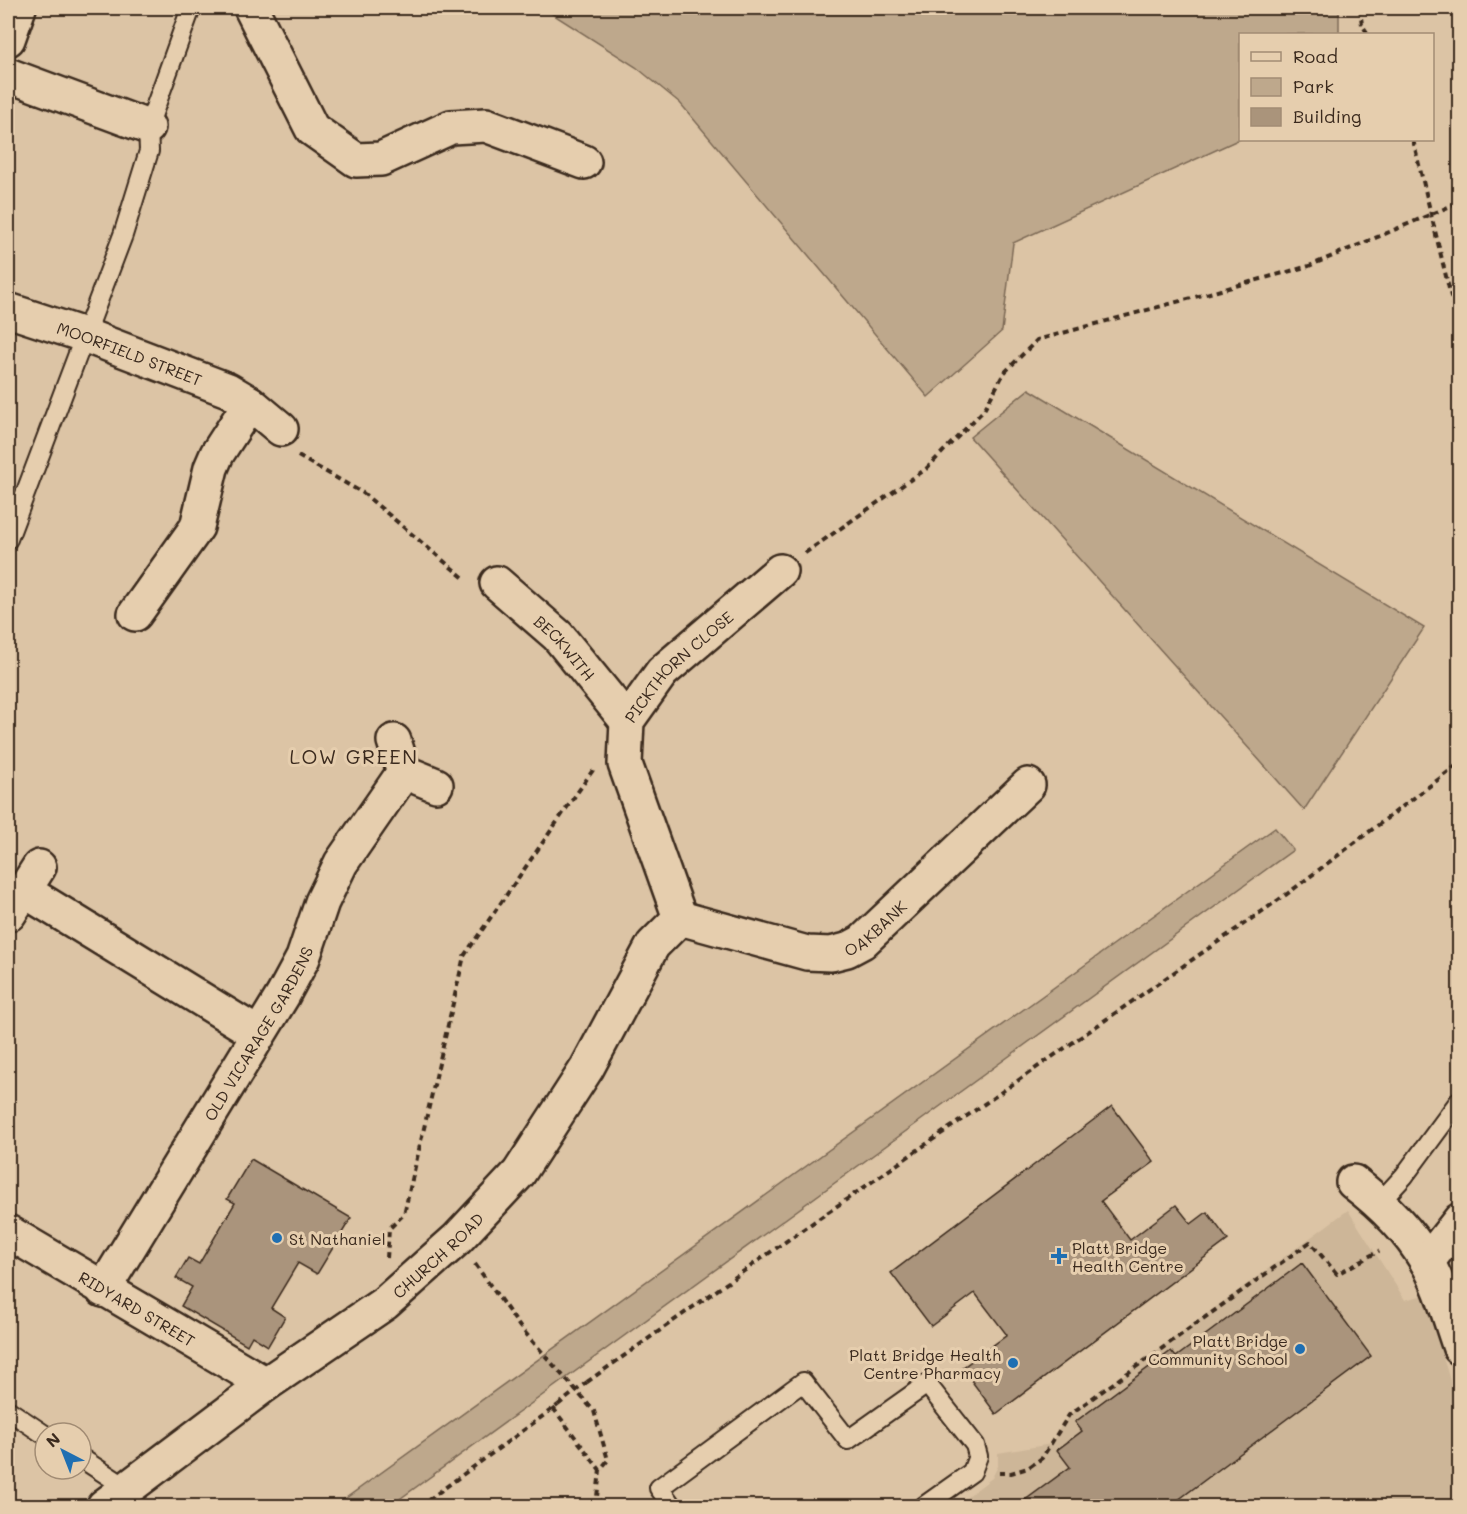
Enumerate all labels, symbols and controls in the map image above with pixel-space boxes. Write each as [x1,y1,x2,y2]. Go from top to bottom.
legend [1239,33,1434,141]
text: Road [1293,44,1338,68]
text: Park [1293,74,1334,98]
text: Building [1293,104,1361,128]
street label: MOORFIELD STREET [54,316,205,390]
street label: PICKTHORN CLOSE [619,606,737,726]
street label: BECKWITH [530,610,600,685]
district label: LOW GREEN [289,743,419,769]
street label: OAKBANK [840,895,911,960]
street label: OLD VICARAGE GARDENS [199,944,317,1124]
street label: CHURCH ROAD [388,1208,487,1302]
place label: St Nathaniel [289,1228,386,1249]
marker: St Nathaniel [270,1231,284,1245]
place label: Platt Bridge Health Centre [1072,1237,1184,1276]
marker: Platt Bridge Health Centre [1050,1247,1068,1265]
street label: RIDYARD STREET [75,1266,199,1351]
place label: Platt Bridge Community School [1148,1330,1288,1369]
marker: Platt Bridge Community School [1293,1342,1307,1356]
place label: Platt Bridge Health Centre Pharmacy [849,1344,1001,1383]
marker: Platt Bridge Health Centre Pharmacy [1006,1356,1020,1370]
north arrow [33,1421,93,1481]
text: N [41,1428,64,1451]

